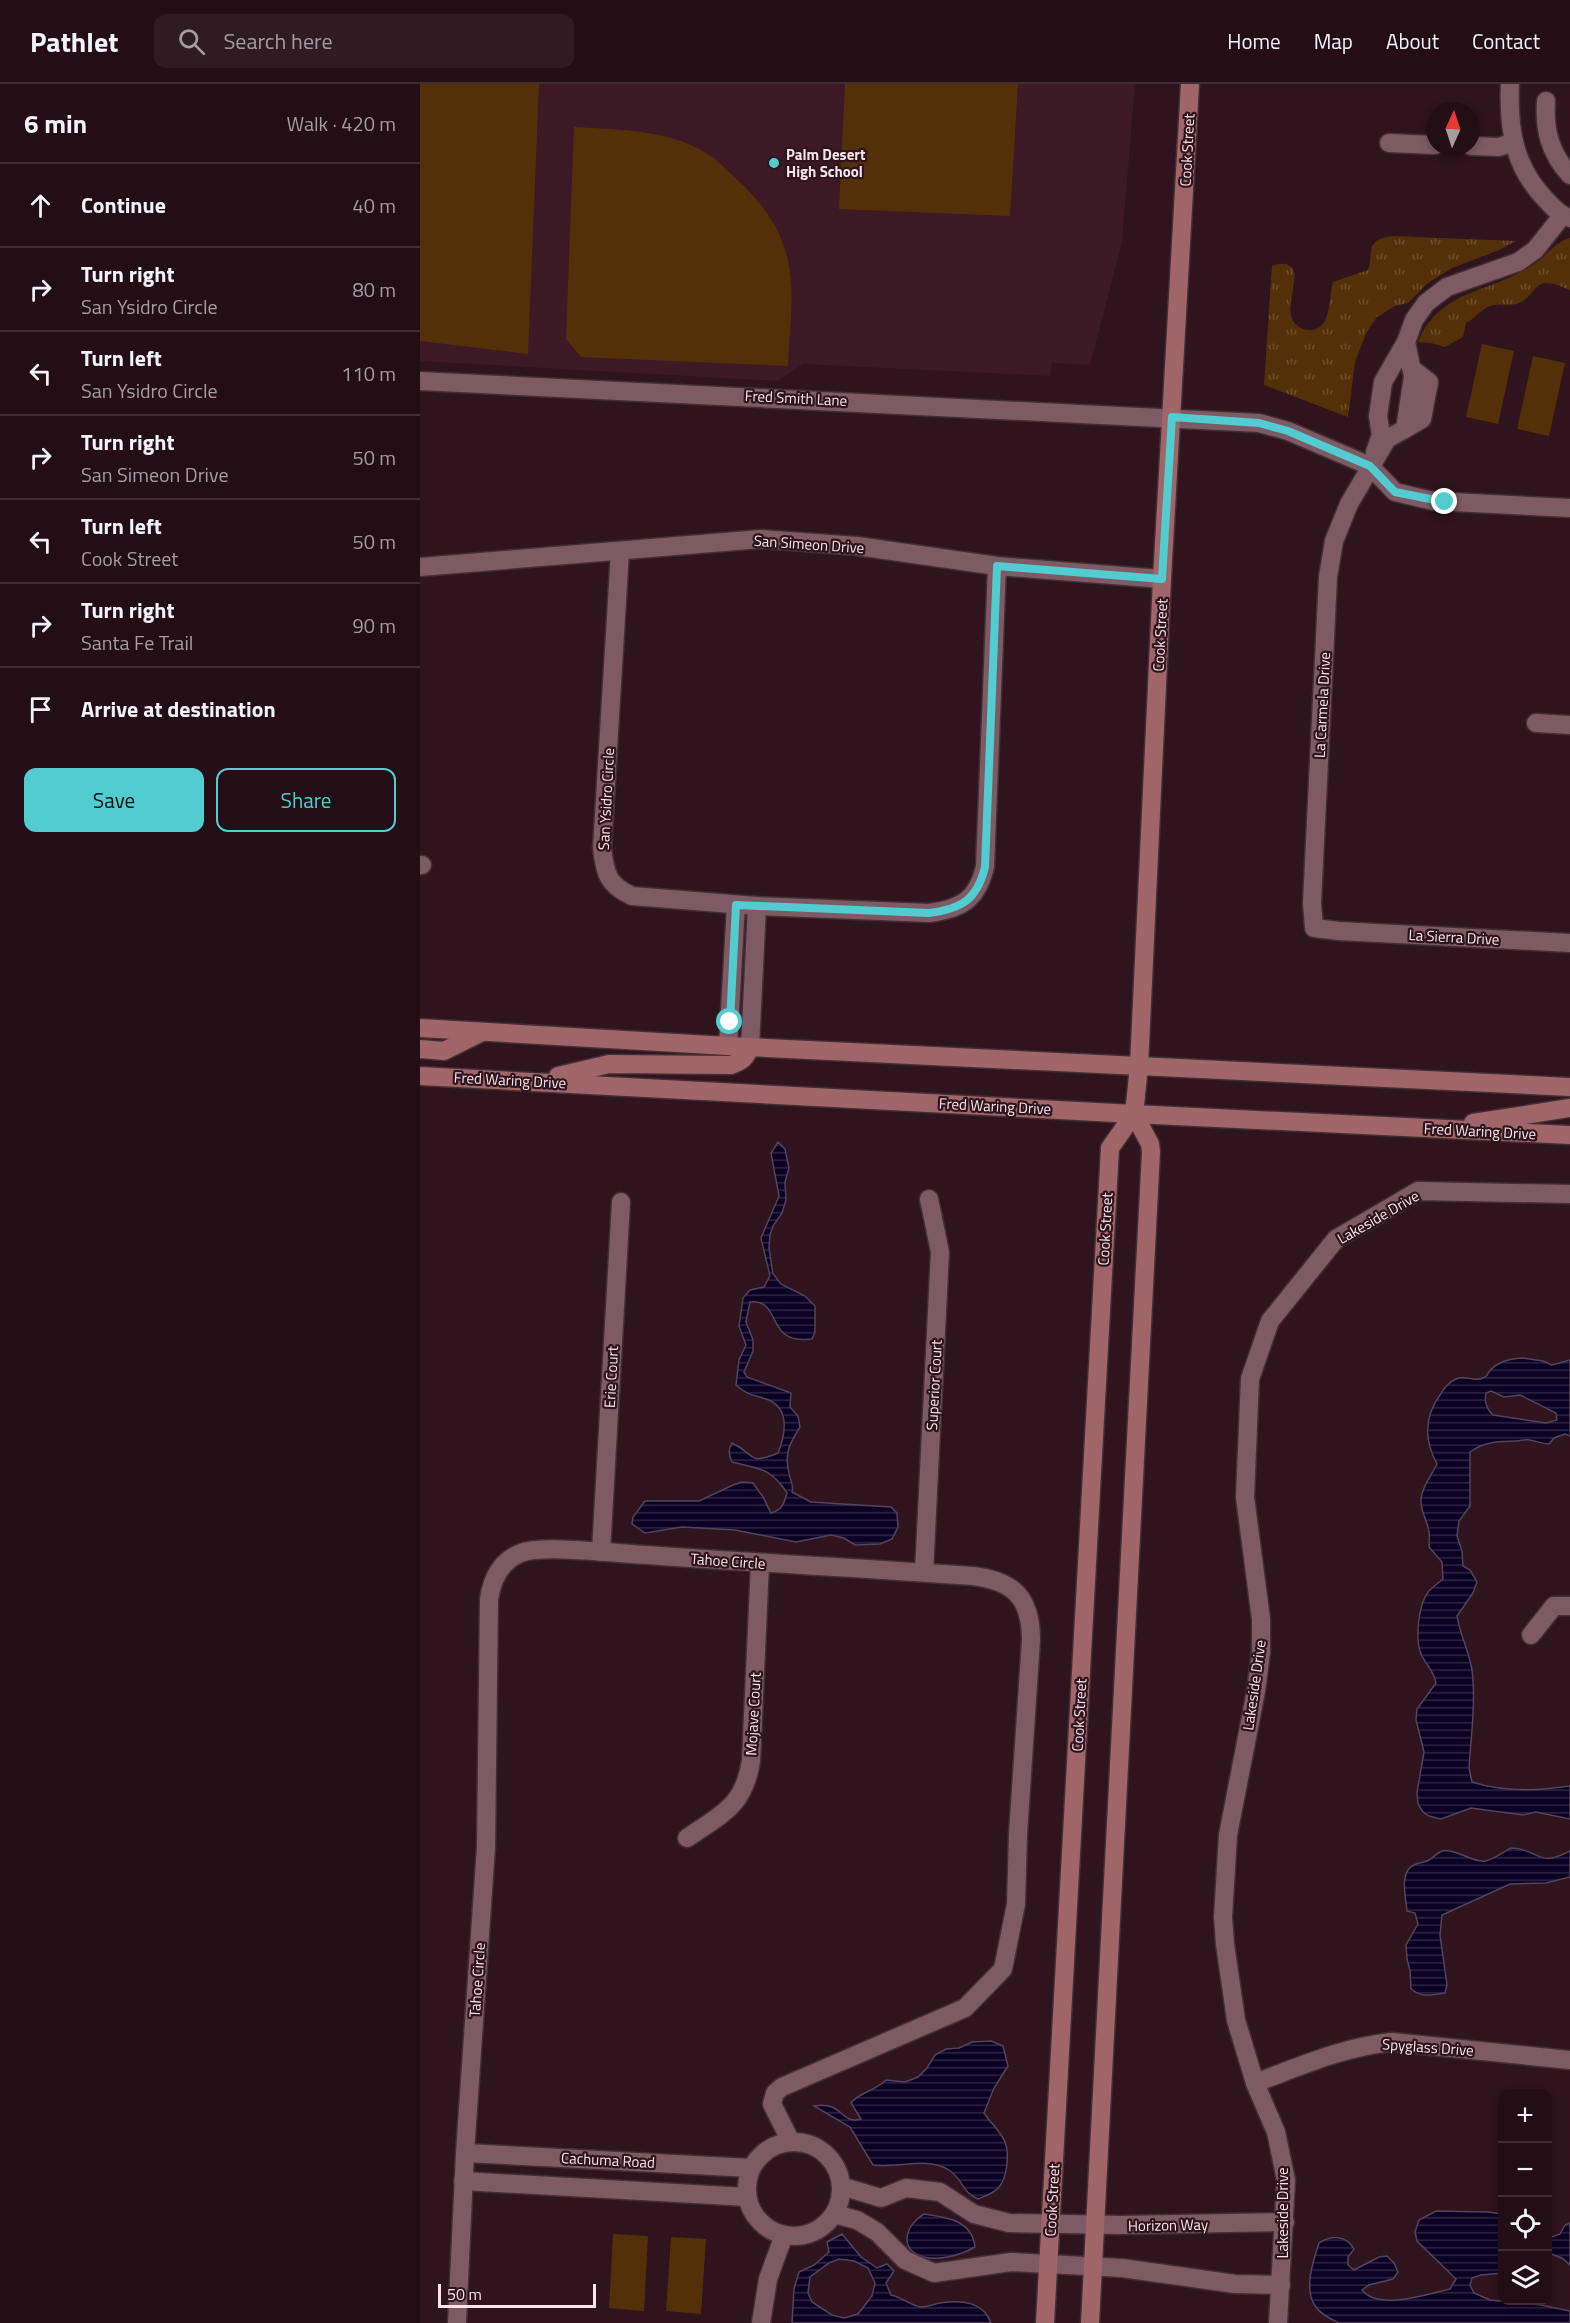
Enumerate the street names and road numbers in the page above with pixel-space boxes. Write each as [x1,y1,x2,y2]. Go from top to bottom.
street label: Cook Street [1174,112,1200,187]
street label: Fred Smith Lane [744,384,848,412]
street label: San Simeon Drive [753,529,865,559]
street label: Cook Street [1147,597,1173,672]
street label: La Carmela Drive [1308,651,1336,759]
street label: San Ysidro Circle [592,747,620,851]
street label: La Sierra Drive [1408,923,1500,951]
street label: Fred Waring Drive [453,1066,567,1094]
street label: Fred Waring Drive [938,1092,1052,1120]
street label: Fred Waring Drive [1423,1117,1537,1145]
street label: Lakeside Drive [1333,1184,1423,1250]
street label: Cook Street [1092,1191,1118,1266]
street label: Superior Court [920,1338,948,1431]
street label: Erie Court [598,1345,624,1409]
street label: Tahoe Circle [690,1547,766,1575]
street label: Lakeside Drive [1236,1638,1272,1732]
street label: Mojave Court [739,1671,767,1756]
street label: Cook Street [1066,1677,1092,1752]
street label: Tahoe Circle [463,1942,491,2018]
street label: Spyglass Drive [1381,2032,1475,2062]
street label: Cachuma Road [560,2146,656,2174]
street label: Cook Street [1039,2162,1065,2237]
street label: Lakeside Drive [1271,2167,1294,2259]
street label: Horizon Way [1128,2213,1208,2237]

